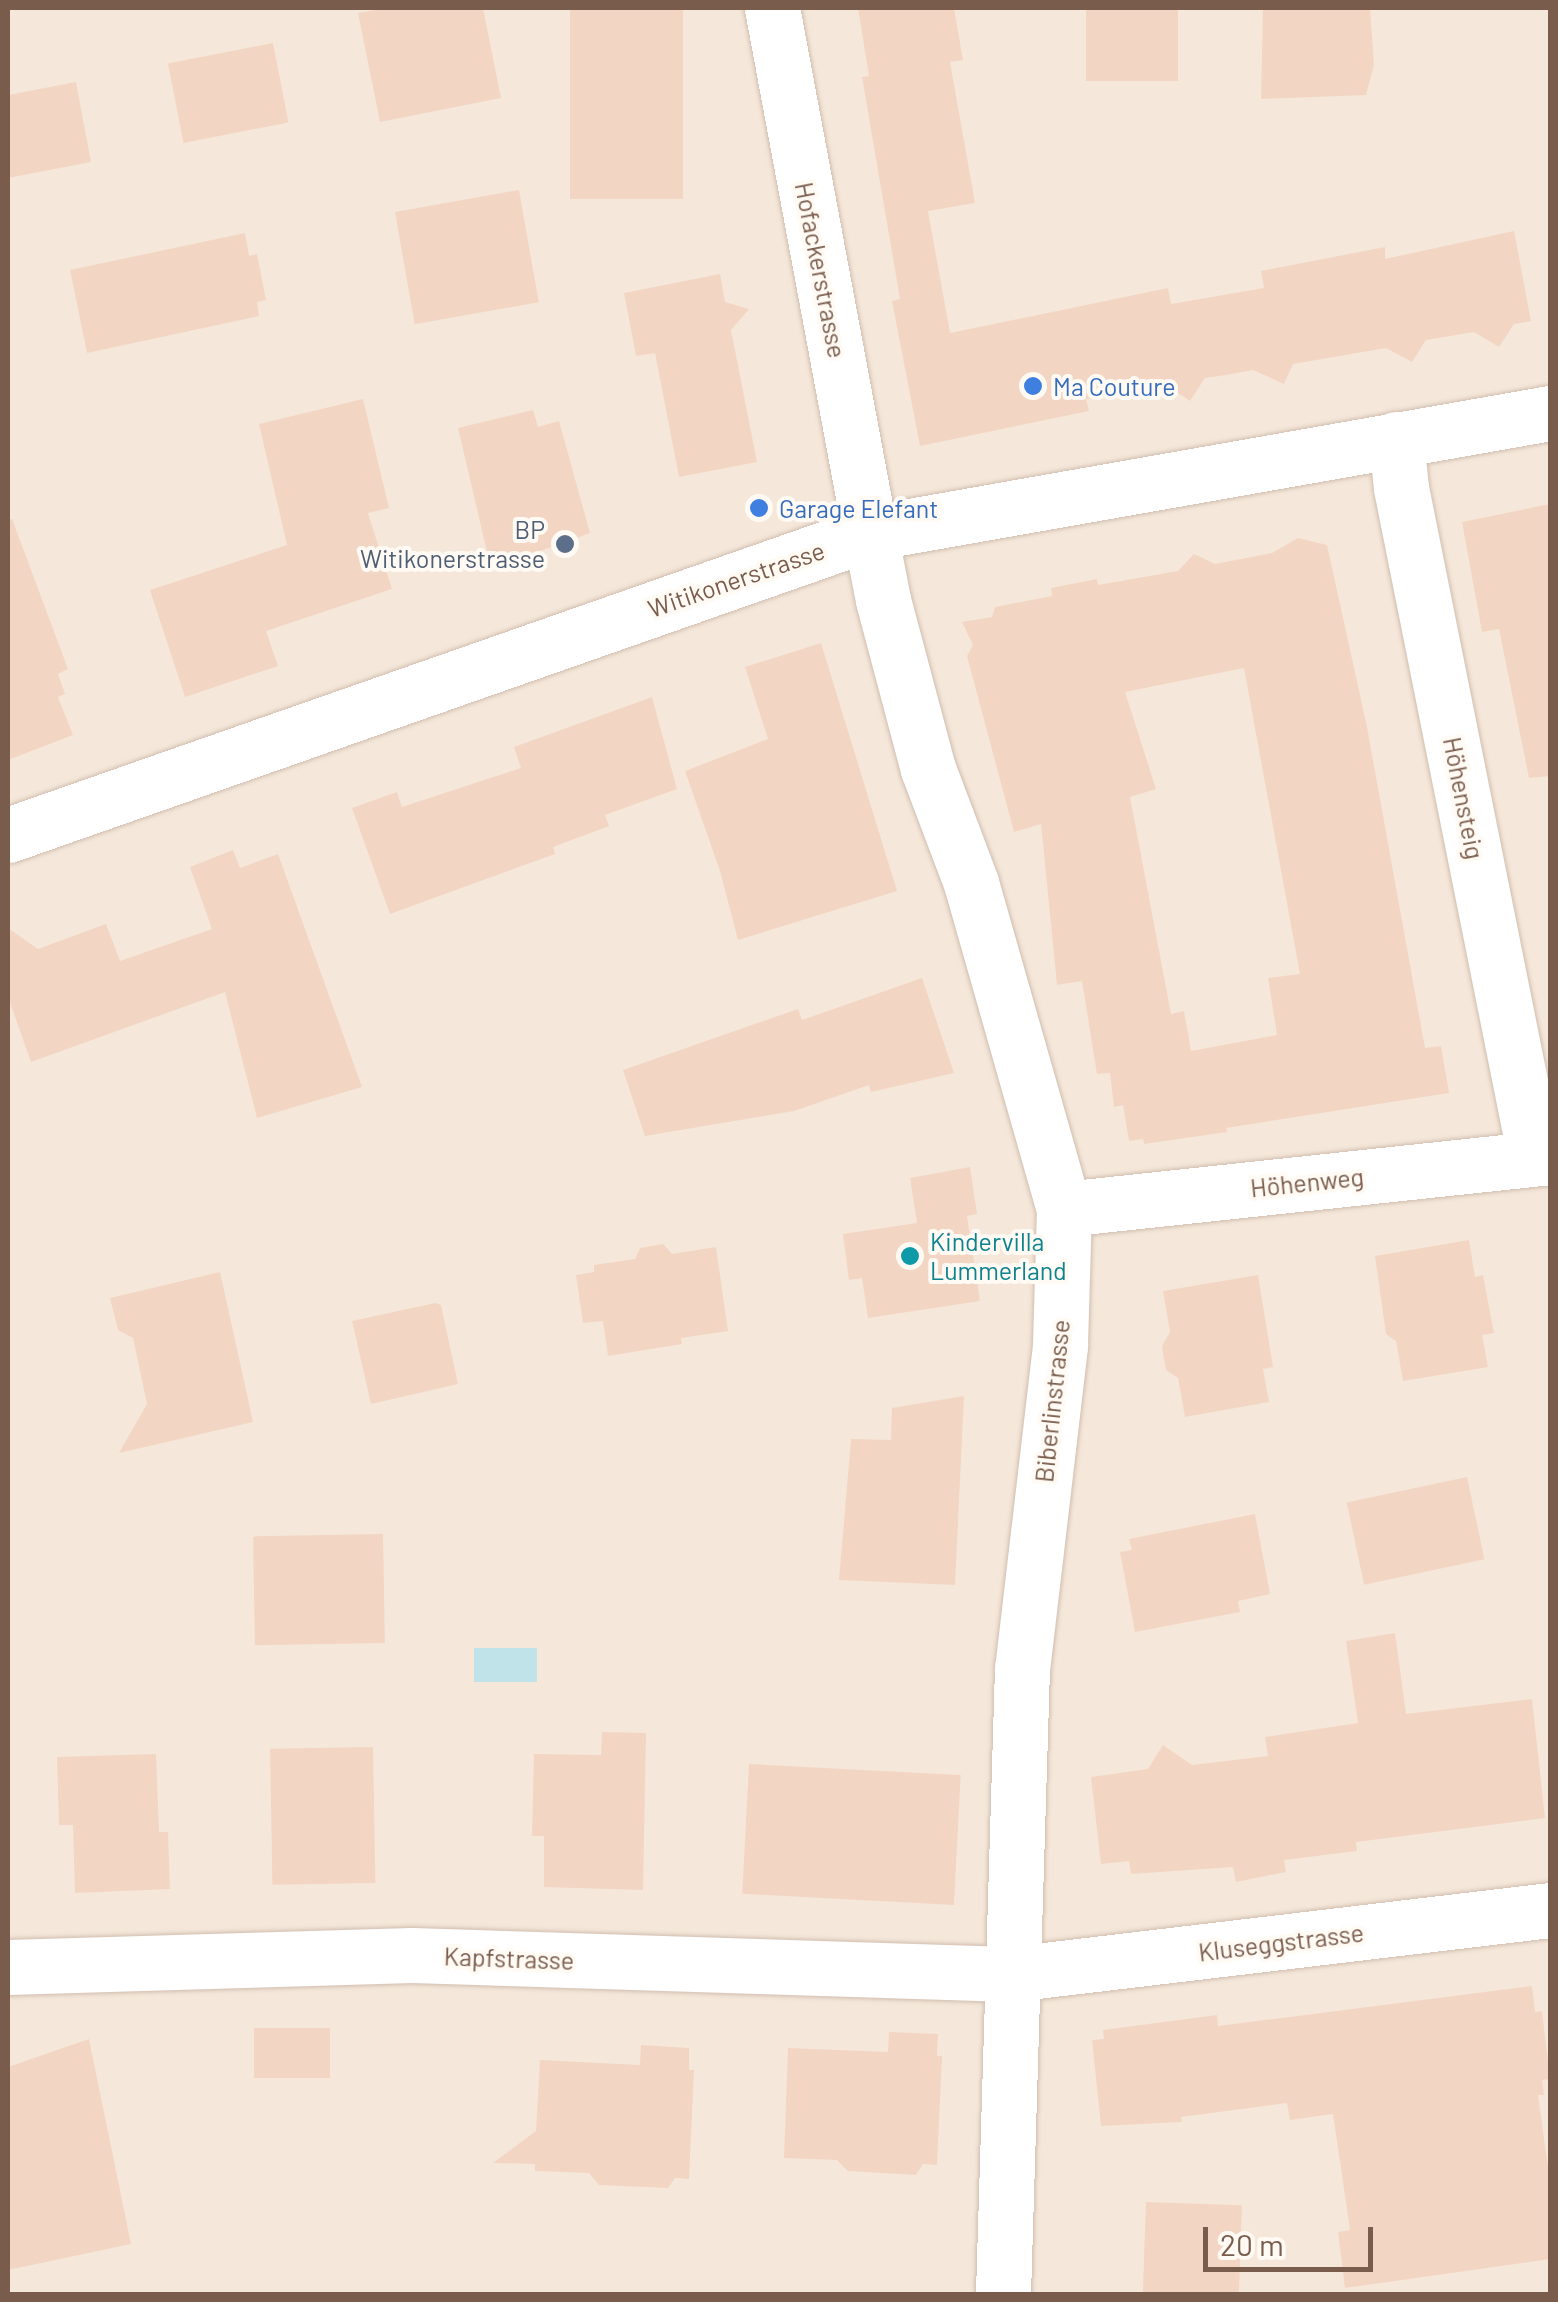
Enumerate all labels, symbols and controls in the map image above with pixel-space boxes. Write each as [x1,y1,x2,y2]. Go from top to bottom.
street label: Hofackerstrasse [789,180,853,360]
place label: Ma Couture [1053,371,1176,401]
marker: Ma Couture [1022,375,1044,397]
place label: Garage Elefant [779,493,938,523]
marker: Garage Elefant [748,497,770,519]
place label: BP Witikonerstrasse [360,515,545,574]
marker: BP Witikonerstrasse [554,533,576,555]
street label: Witikonerstrasse [644,535,828,623]
street label: Höhensteig [1437,734,1491,862]
street label: Höhenweg [1249,1161,1365,1203]
place label: Kindervilla Lummerland [930,1227,1067,1286]
marker: Kindervilla Lummerland [899,1245,921,1267]
street label: Biberlinstrasse [1029,1318,1075,1484]
street label: Kluseggstrasse [1197,1917,1365,1967]
street label: Kapfstrasse [443,1941,575,1975]
scale bar [1208,2207,1378,2269]
text: 20 m [1220,2226,1284,2262]

